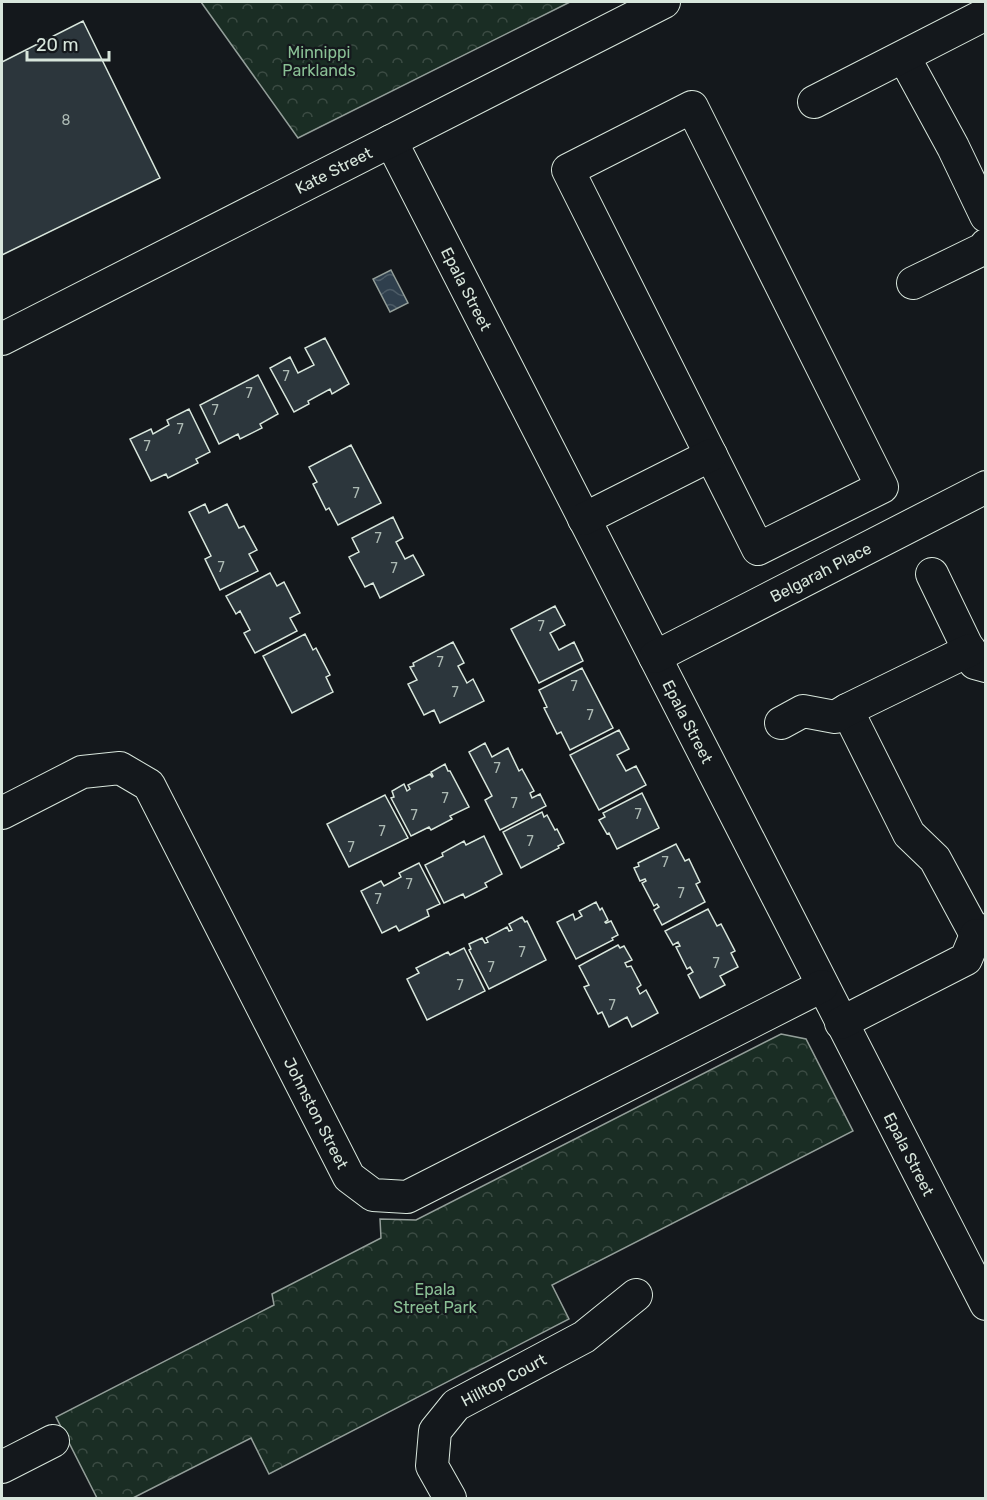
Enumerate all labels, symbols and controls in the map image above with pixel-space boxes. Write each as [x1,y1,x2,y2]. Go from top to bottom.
scale bar [27,24,110,62]
text: 20 m [36,34,78,56]
park label: Minnippi Parklands [282,43,356,80]
house number: 8 [62,112,71,129]
street label: Kate Street [292,143,375,198]
street label: Epala Street [437,244,495,334]
house number: 7 [282,368,290,385]
house number: 7 [245,385,253,402]
house number: 7 [211,402,219,419]
house number: 7 [176,421,184,438]
house number: 7 [143,438,151,455]
house number: 7 [352,485,360,502]
house number: 7 [374,530,382,547]
street label: Belgarah Place [767,539,875,606]
house number: 7 [217,559,225,576]
house number: 7 [390,560,398,577]
house number: 7 [537,618,545,635]
house number: 7 [436,654,444,671]
street label: Epala Street [658,677,717,767]
house number: 7 [570,678,578,695]
house number: 7 [451,684,459,701]
house number: 7 [586,707,594,724]
house number: 7 [493,760,501,777]
house number: 7 [441,790,449,807]
house number: 7 [510,795,518,812]
house number: 7 [634,806,642,823]
house number: 7 [410,807,418,824]
house number: 7 [378,823,386,840]
house number: 7 [526,833,534,850]
house number: 7 [347,839,355,856]
house number: 7 [661,854,669,871]
house number: 7 [405,876,413,893]
house number: 7 [677,885,685,902]
house number: 7 [374,891,382,908]
house number: 7 [518,944,526,961]
house number: 7 [712,955,720,972]
house number: 7 [487,959,495,976]
house number: 7 [456,977,464,994]
house number: 7 [608,997,616,1014]
street label: Johnston Street [280,1054,352,1172]
street label: Epala Street [880,1109,938,1199]
park label: Epala Street Park [393,1280,477,1317]
street label: Hilltop Court [458,1350,550,1411]

